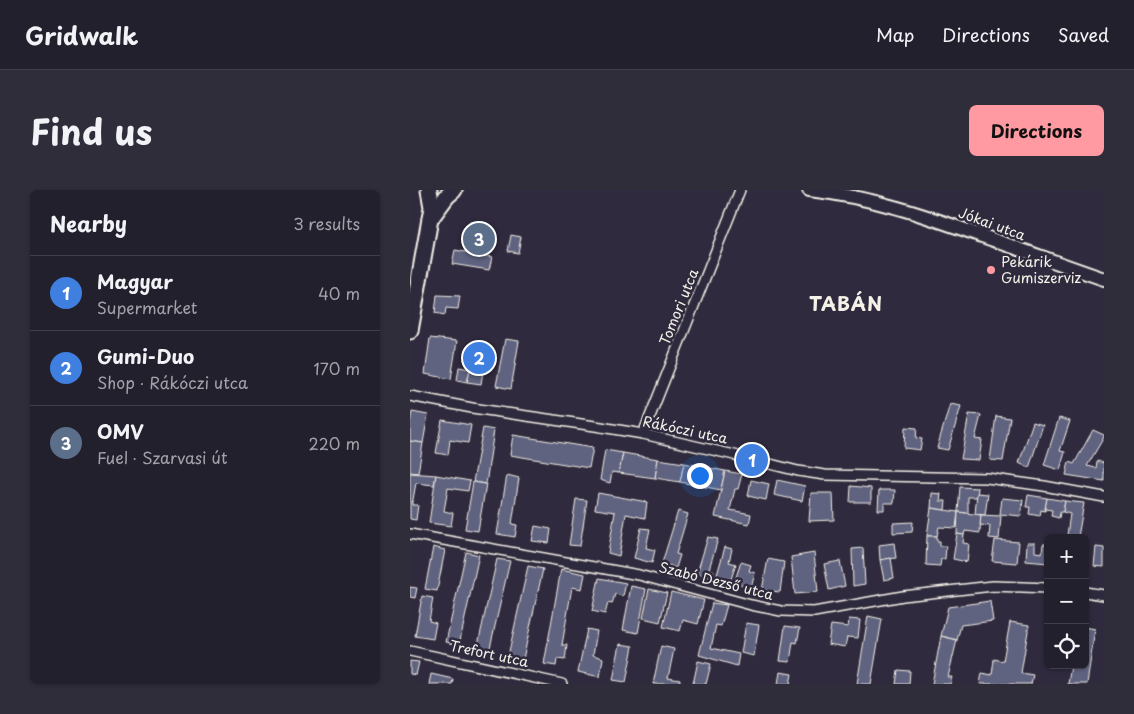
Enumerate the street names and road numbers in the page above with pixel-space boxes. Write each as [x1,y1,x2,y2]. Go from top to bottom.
street label: Jókai utca [956,202,1029,245]
street label: Tomori utca [654,265,704,348]
street label: Rákóczi utca [641,410,730,449]
street label: Szabó Dezső utca [657,556,776,605]
street label: Trefort utca [448,635,531,672]

